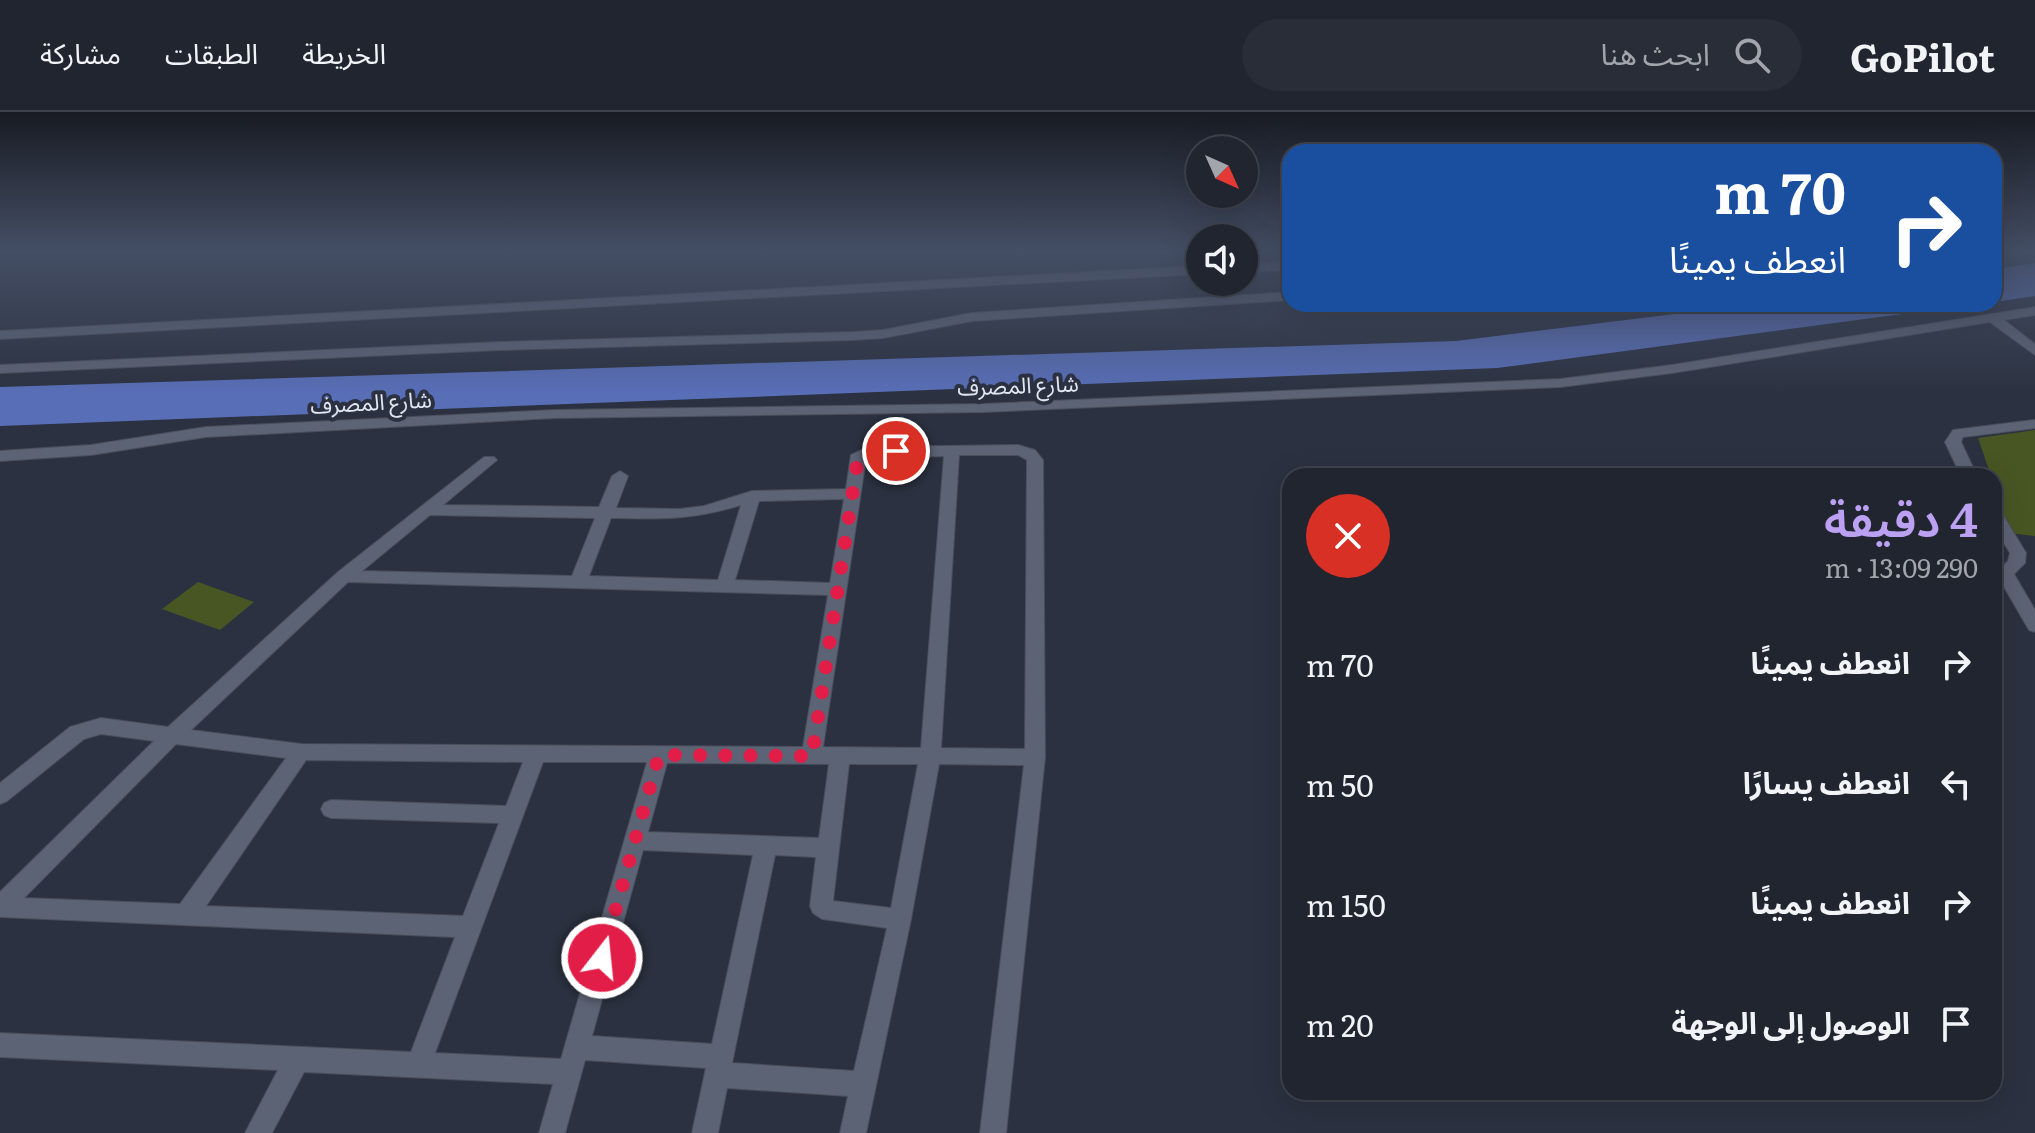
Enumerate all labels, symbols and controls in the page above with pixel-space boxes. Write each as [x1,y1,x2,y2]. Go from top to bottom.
search box [1242,19,1802,91]
text: GoPilot [1850,27,1995,84]
text: ابحث هنا [1601,30,1710,74]
text: مشاركة [40,31,121,73]
text: الطبقات [165,31,258,73]
text: الخريطة [302,31,386,73]
icon: search [1730,33,1774,77]
north arrow [1186,136,1258,208]
map controls [1186,136,1258,296]
text: 70 m [1714,148,1846,231]
icon: right [1874,176,1978,280]
button: sound [1186,224,1258,296]
text: انعطف يمينًا [1669,231,1846,284]
street label: شارع المصرف [957,365,1079,405]
street label: شارع المصرف [309,381,433,423]
pin [862,417,930,485]
icon: arrive [874,429,918,473]
text: 4 دقيقة [1824,481,1978,552]
button: close [1306,494,1390,578]
text: 290 m · 13:09 [1825,547,1978,586]
text: انعطف يمينًا [1751,639,1910,683]
text: 70 m [1306,642,1374,686]
icon: right [1934,642,1978,686]
text: انعطف يسارًا [1743,759,1910,803]
text: 50 m [1306,762,1374,806]
icon: left [1934,762,1978,806]
text: انعطف يمينًا [1751,879,1910,923]
text: 150 m [1306,882,1386,926]
icon: right [1934,882,1978,926]
position arrow [560,916,644,1000]
text: الوصول إلى الوجهة [1671,999,1910,1043]
text: 20 m [1306,1002,1374,1046]
icon: arrive [1934,1002,1978,1046]

